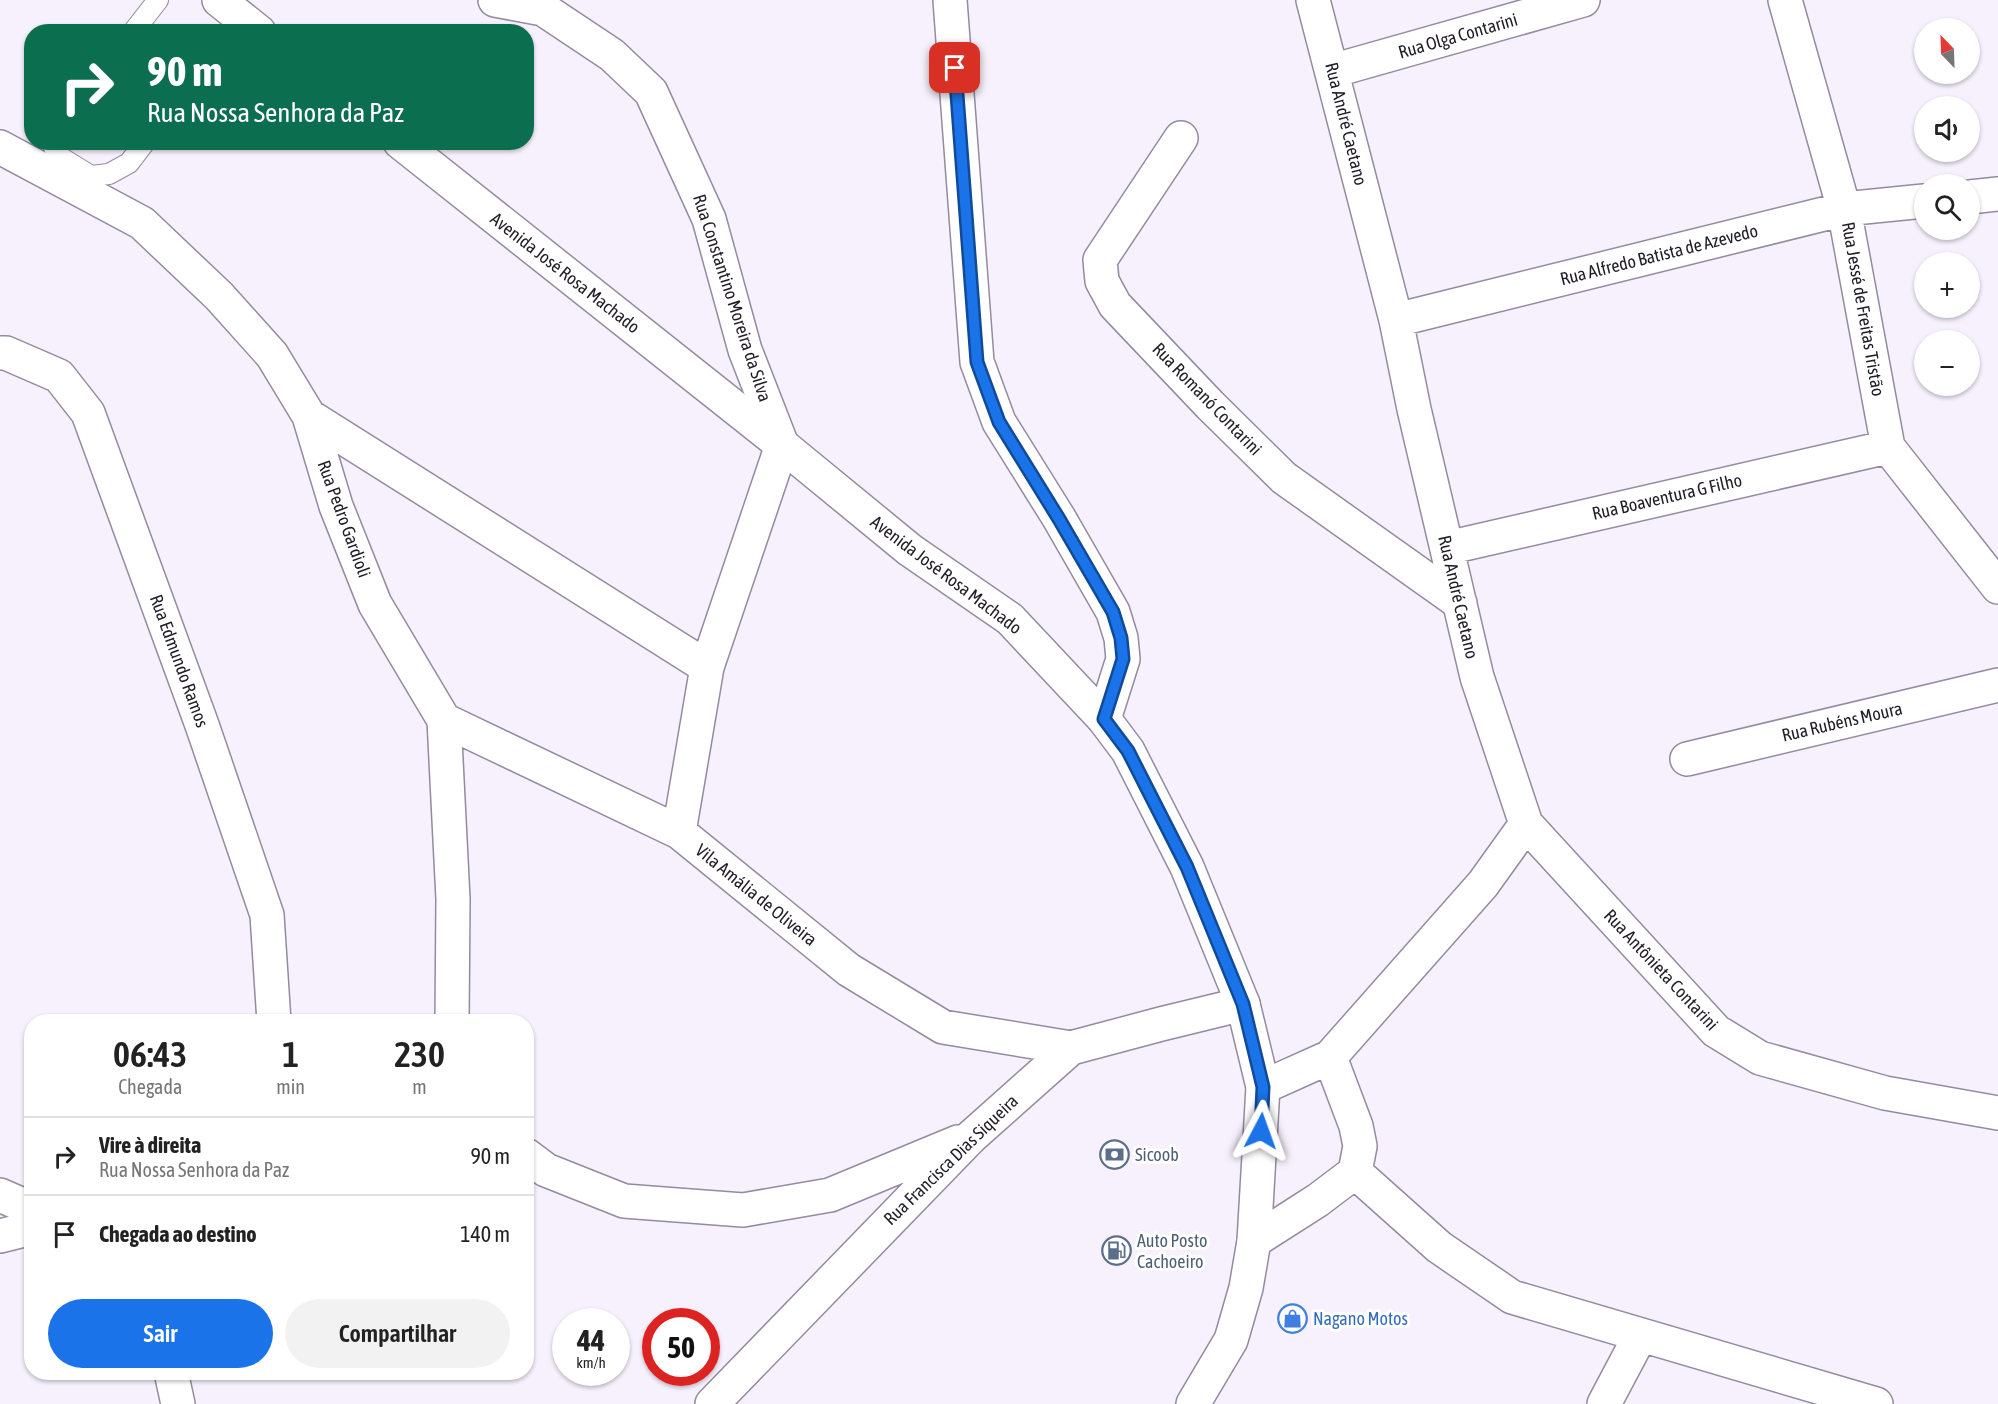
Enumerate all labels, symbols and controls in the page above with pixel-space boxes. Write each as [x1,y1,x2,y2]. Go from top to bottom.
street label: Rua Olga Contarini [1396,8,1520,63]
north arrow [1914,18,1980,84]
map controls [1914,18,1980,396]
pin [929,42,980,93]
text: 90 m [147,47,222,95]
icon: right [48,48,126,126]
icon: arrive [938,51,971,84]
street label: Rua André Caetano [1321,60,1372,188]
button: sound [1914,96,1980,162]
text: Rua Nossa Senhora da Paz [147,97,404,128]
button: search [1914,174,1980,240]
street label: Rua Constantino Moreira da Silva [689,192,776,404]
street label: Avenida José Rosa Machado [487,208,644,337]
street label: Rua Alfredo Batista de Azevedo [1558,220,1760,289]
street label: Rua Jessé de Freitas Tristão [1838,220,1889,398]
button: + [1914,252,1980,318]
button: − [1914,330,1980,396]
street label: Rua Romanó Contarini [1148,338,1266,459]
street label: Rua Pedro Gardioli [314,457,375,580]
street label: Rua Boaventura G Filho [1590,469,1744,524]
street label: Avenida José Rosa Machado [867,511,1026,638]
street label: Rua André Caetano [1434,533,1483,661]
street label: Rua Edmundo Ramos [146,592,213,730]
street label: Rua Rubéns Moura [1780,697,1904,746]
street label: Vila Amália de Oliveira [691,839,821,950]
street label: Rua Antônieta Contarini [1600,905,1723,1035]
text: 06:43 [113,1033,187,1075]
text: 1 [282,1033,299,1075]
text: 230 [394,1033,445,1075]
text: Chegada [118,1075,182,1098]
text: min [276,1075,305,1098]
text: m [412,1075,427,1098]
street label: Rua Francisca Dias Siqueira [879,1090,1022,1229]
position arrow [1229,1099,1293,1163]
text: Vire à direita [99,1132,201,1158]
bank icon: Sicoob [1098,1139,1130,1171]
icon: right [48,1140,81,1173]
text: 90 m [470,1143,510,1169]
place label: Sicoob [1135,1144,1179,1165]
text: Rua Nossa Senhora da Paz [99,1158,289,1181]
icon: arrive [48,1218,81,1251]
text: Chegada ao destino [99,1221,257,1247]
text: 140 m [460,1221,510,1247]
place label: Auto Posto Cachoeiro [1137,1230,1207,1272]
fuel station icon: Auto Posto Cachoeiro [1100,1235,1132,1267]
button: Sair [48,1299,273,1368]
button: Compartilhar [285,1299,510,1368]
shop icon: Nagano Motos [1276,1303,1308,1335]
speed limit sign: 50 [642,1308,720,1386]
place label: Nagano Motos [1313,1308,1408,1329]
text: 44 [577,1323,605,1357]
text: km/h [576,1354,606,1371]

